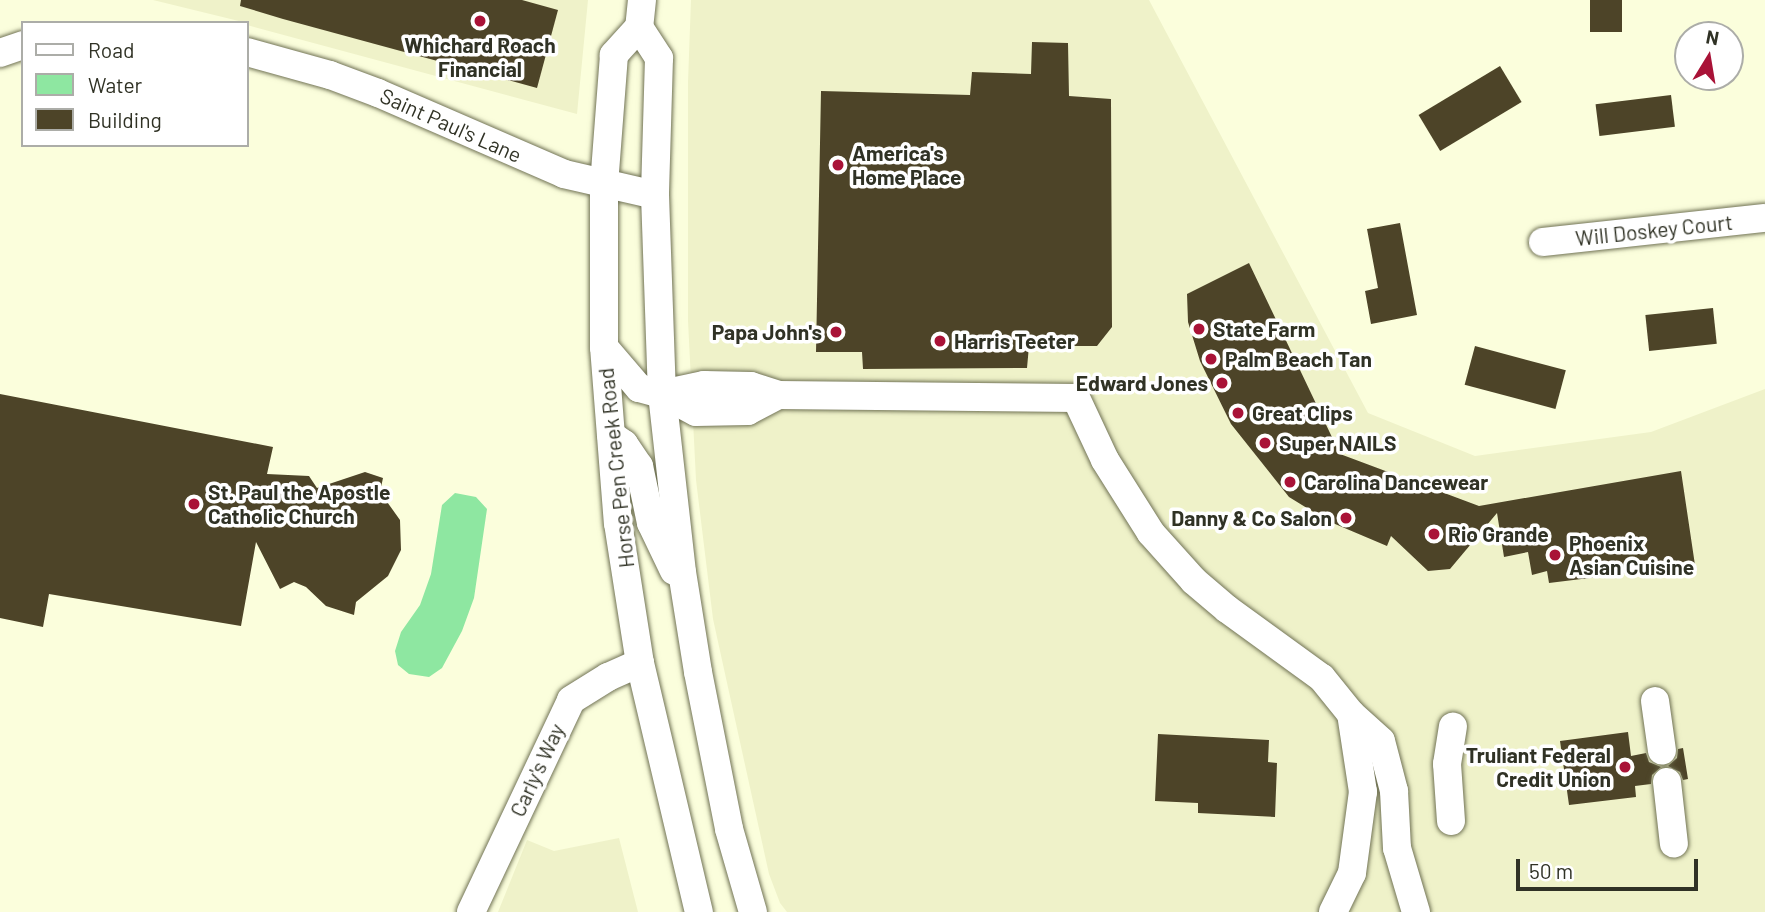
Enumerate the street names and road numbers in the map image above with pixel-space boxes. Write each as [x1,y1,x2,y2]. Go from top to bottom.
street label: Saint Paul's Lane [376,83,526,167]
street label: Will Doskey Court [1574,209,1734,251]
street label: Horse Pen Creek Road [593,367,639,569]
street label: Carly's Way [505,719,569,821]

